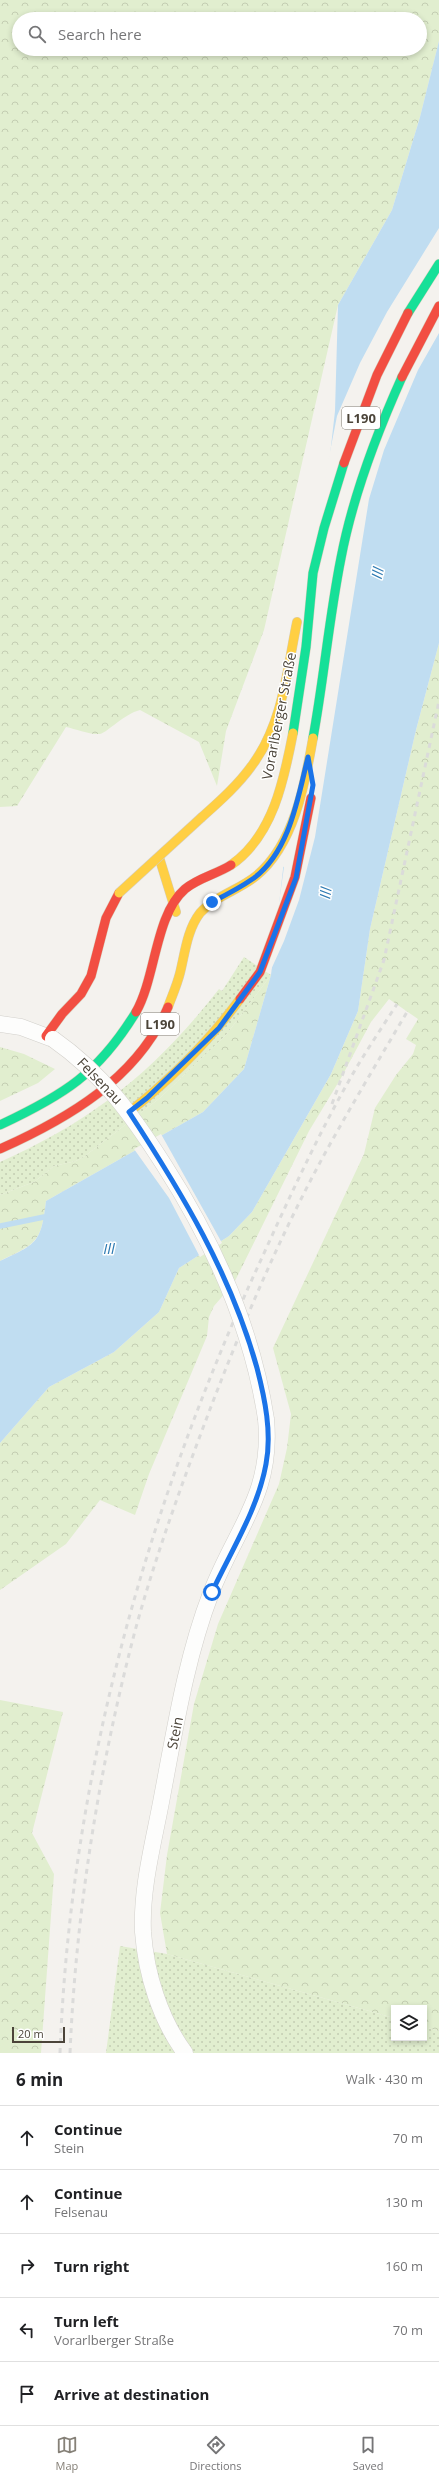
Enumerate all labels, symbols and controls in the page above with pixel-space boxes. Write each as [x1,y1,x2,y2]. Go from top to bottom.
search box [12,12,427,56]
icon: search [26,23,48,45]
text: Search here [58,24,142,44]
road number: L190 [342,407,380,429]
water label: Ill [366,564,388,581]
street label: Vorarlberger Straße [257,651,300,781]
water label: Ill [314,884,336,900]
route end [203,893,221,911]
road number: L190 [141,1013,179,1035]
street label: Felsenau [73,1053,127,1108]
water label: Ill [103,1238,116,1258]
route start [203,1583,221,1601]
street label: Stein [162,1715,187,1751]
map controls [391,2005,427,2041]
button: layers [391,2005,427,2041]
scale bar [12,2025,65,2044]
text: 20 m [18,2026,44,2041]
text: 6 min [16,2068,63,2091]
text: Walk · 430 m [346,2070,423,2088]
text: Continue [54,2119,122,2139]
icon: ahead [16,2127,38,2149]
text: 70 m [393,2129,423,2147]
text: Stein [54,2139,84,2157]
text: Continue [54,2183,122,2203]
icon: ahead [16,2191,38,2213]
text: 130 m [385,2193,423,2211]
text: Felsenau [54,2203,108,2221]
icon: right [16,2255,38,2277]
text: Turn right [54,2256,129,2276]
text: 160 m [385,2257,423,2275]
text: Turn left [54,2311,119,2331]
icon: left [16,2319,38,2341]
text: 70 m [393,2321,423,2339]
text: Vorarlberger Straße [54,2331,174,2349]
icon: arrive [16,2383,38,2405]
text: Arrive at destination [54,2384,209,2404]
tab: Map [56,2434,78,2473]
tab: Directions [190,2434,242,2473]
tab: Saved [353,2434,383,2473]

